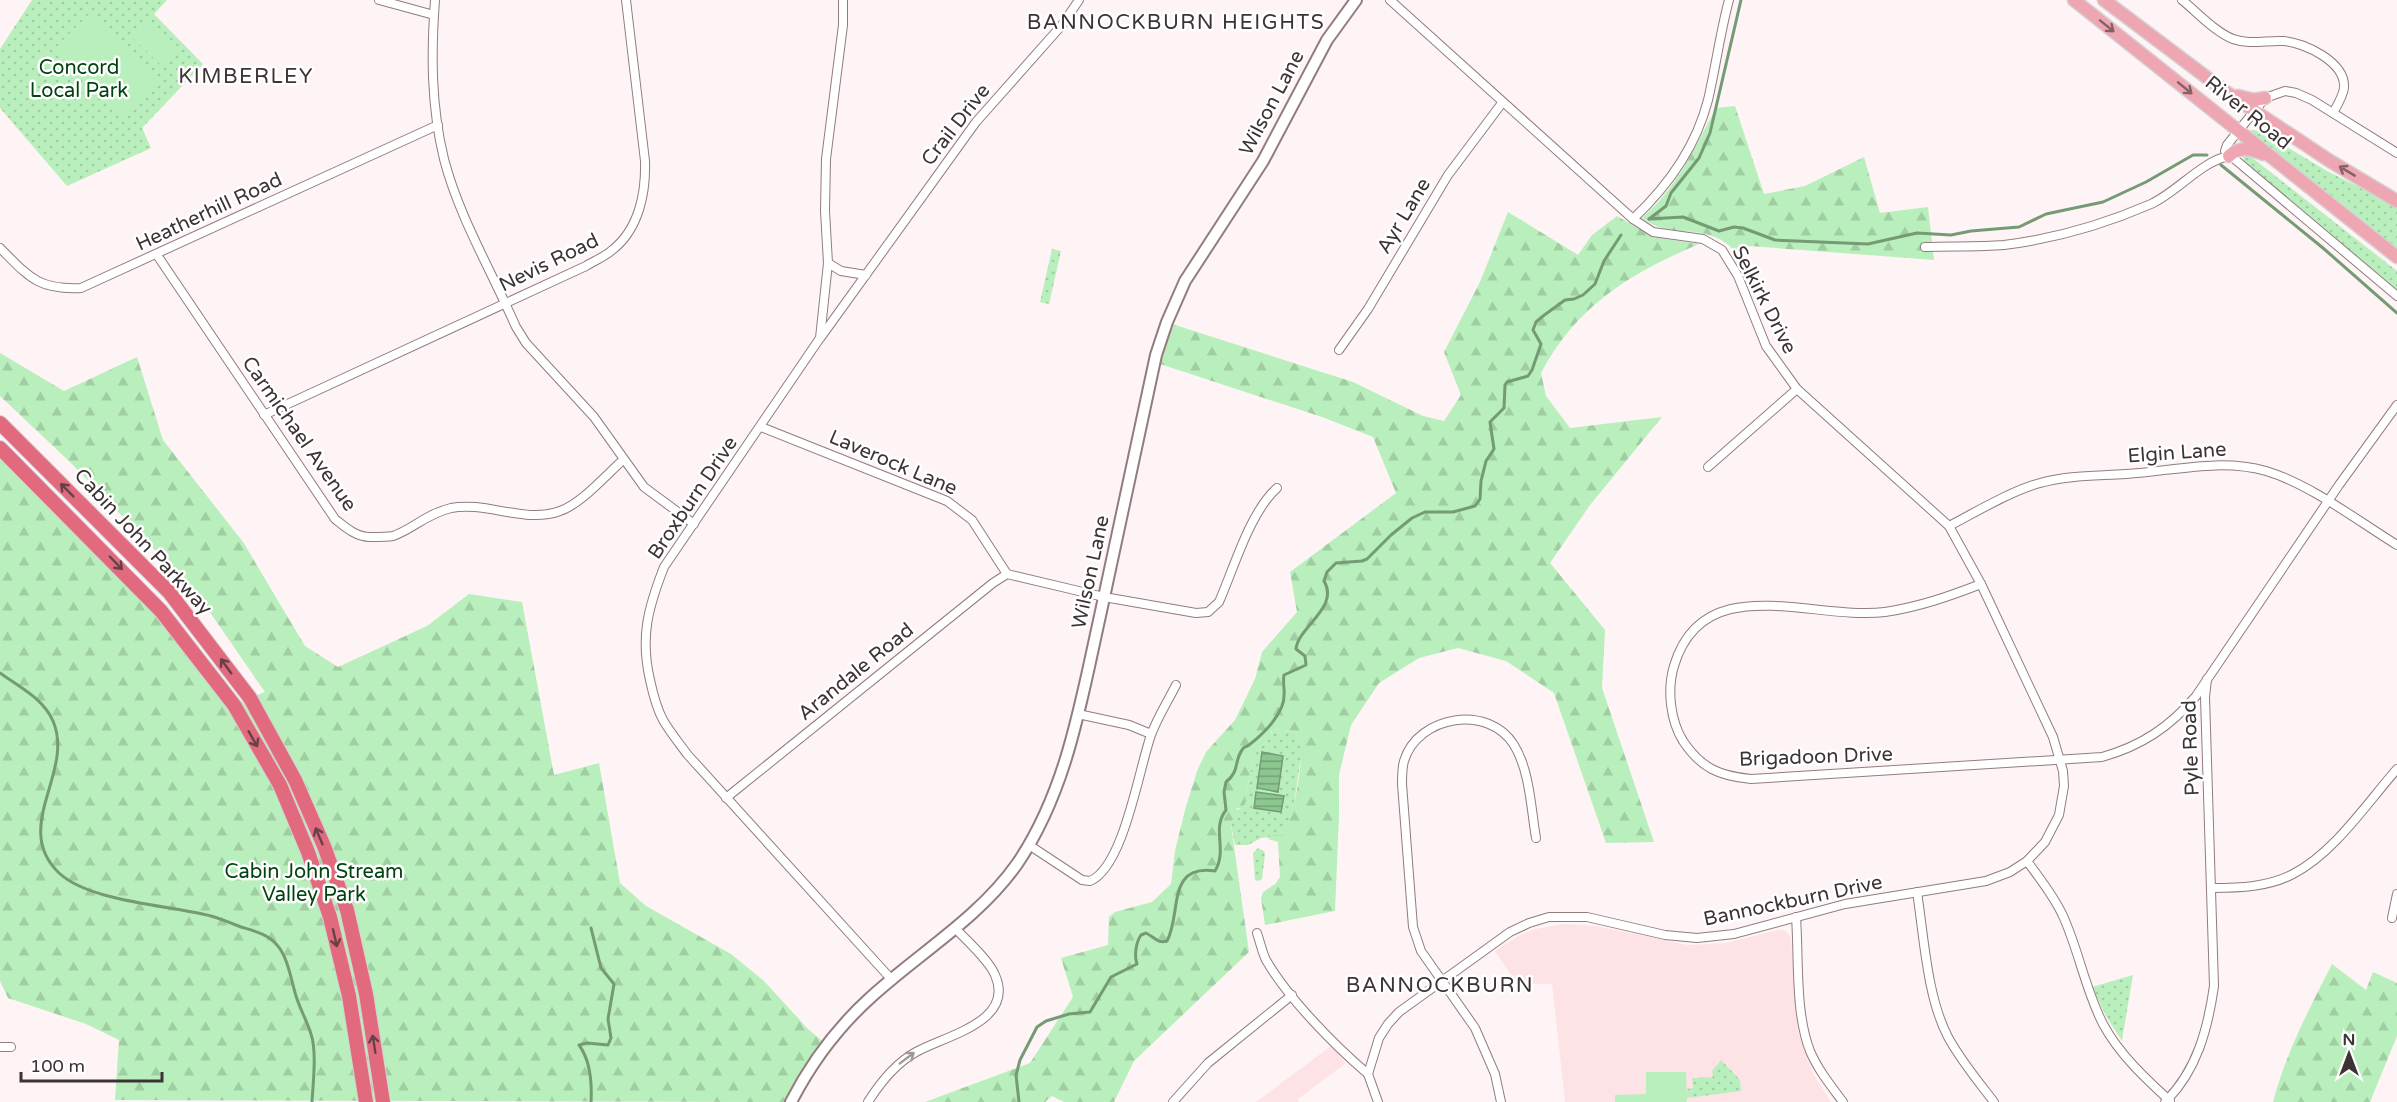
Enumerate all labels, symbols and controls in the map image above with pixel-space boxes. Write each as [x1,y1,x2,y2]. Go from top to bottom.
district label: BANNOCKBURN HEIGHTS [1027,10,1325,35]
one-way arrow [2098,19,2114,32]
street label: Wilson Lane [1234,46,1310,160]
park label: Concord Local Park [30,56,128,103]
district label: KIMBERLEY [178,64,314,89]
street label: River Road [2200,71,2296,155]
street label: Crail Drive [917,79,995,171]
one-way arrow [2177,82,2193,95]
one-way arrow [2339,165,2356,177]
street label: Heatherhill Road [132,168,286,256]
street label: Ayr Lane [1372,174,1436,258]
street label: Nevis Road [495,229,603,297]
street label: Selkirk Drive [1727,242,1801,358]
street label: Carmichael Avenue [237,352,361,516]
street label: Laverock Lane [825,425,961,501]
street label: Broxburn Drive [643,432,743,564]
street label: Elgin Lane [2127,438,2227,468]
street label: Cabin John Parkway [69,464,217,620]
one-way arrow [60,482,75,497]
street label: Wilson Lane [1067,513,1115,631]
one-way arrow [108,556,123,571]
street label: Arandale Road [793,618,919,726]
one-way arrow [220,658,232,674]
street label: Pyle Road [2177,700,2205,796]
one-way arrow [248,730,260,747]
street label: Brigadoon Drive [1739,742,1893,772]
one-way arrow [313,827,324,846]
park label: Cabin John Stream Valley Park [225,860,403,907]
street label: Bannockburn Drive [1701,870,1885,932]
one-way arrow [329,928,341,947]
district label: BANNOCKBURN [1346,973,1534,998]
north arrow [2319,1024,2379,1084]
text: N [2343,1030,2355,1050]
one-way arrow [368,1035,379,1055]
scale bar [21,1045,162,1083]
one-way arrow [898,1052,914,1065]
text: 100 m [30,1055,85,1077]

